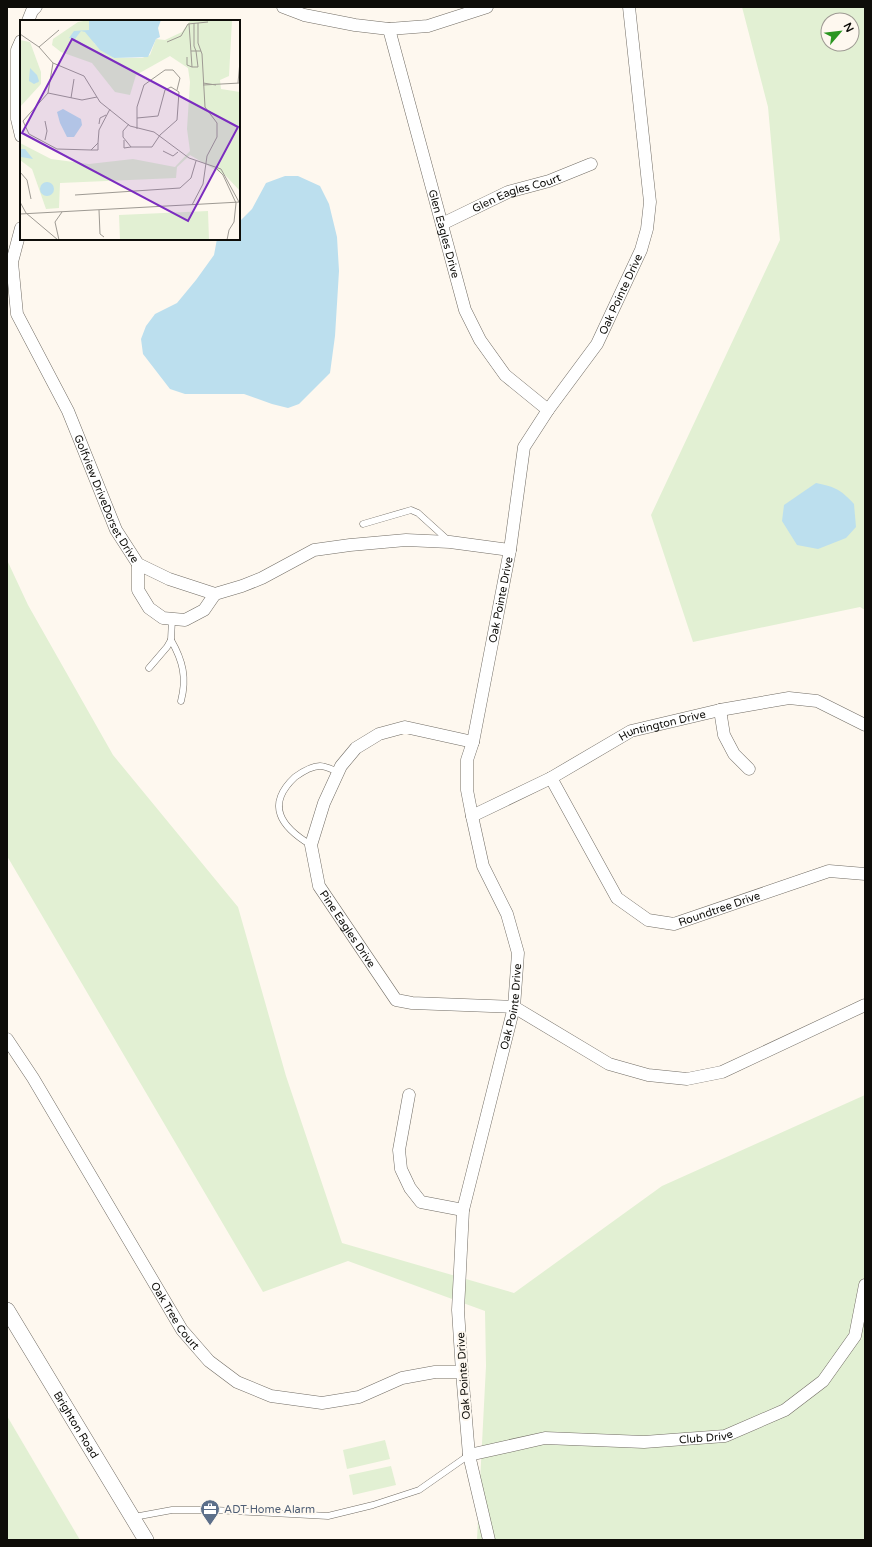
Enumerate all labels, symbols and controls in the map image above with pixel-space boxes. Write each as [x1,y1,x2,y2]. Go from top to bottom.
north arrow [820,12,860,52]
inset map [20,20,240,240]
text: N [841,21,856,34]
street label: Glen Eagles Court [470,171,563,215]
street label: Glen Eagles Drive [426,188,462,280]
street label: Oak Pointe Drive [596,252,645,337]
street label: Golfview DriveDorset Drive [71,433,142,565]
street label: Oak Pointe Drive [486,556,516,644]
street label: Huntington Drive [617,708,707,744]
street label: Pine Eagles Drive [317,888,378,970]
street label: Roundtree Drive [677,889,762,929]
street label: Oak Pointe Drive [497,963,524,1051]
street label: Oak Tree Court [148,1280,202,1352]
street label: Oak Pointe Drive [454,1332,473,1420]
street label: Brighton Road [51,1389,101,1461]
street label: Club Drive [678,1427,735,1446]
office icon: ADT Home Alarm [199,1498,221,1526]
place label: ADT Home Alarm [224,1503,315,1516]

